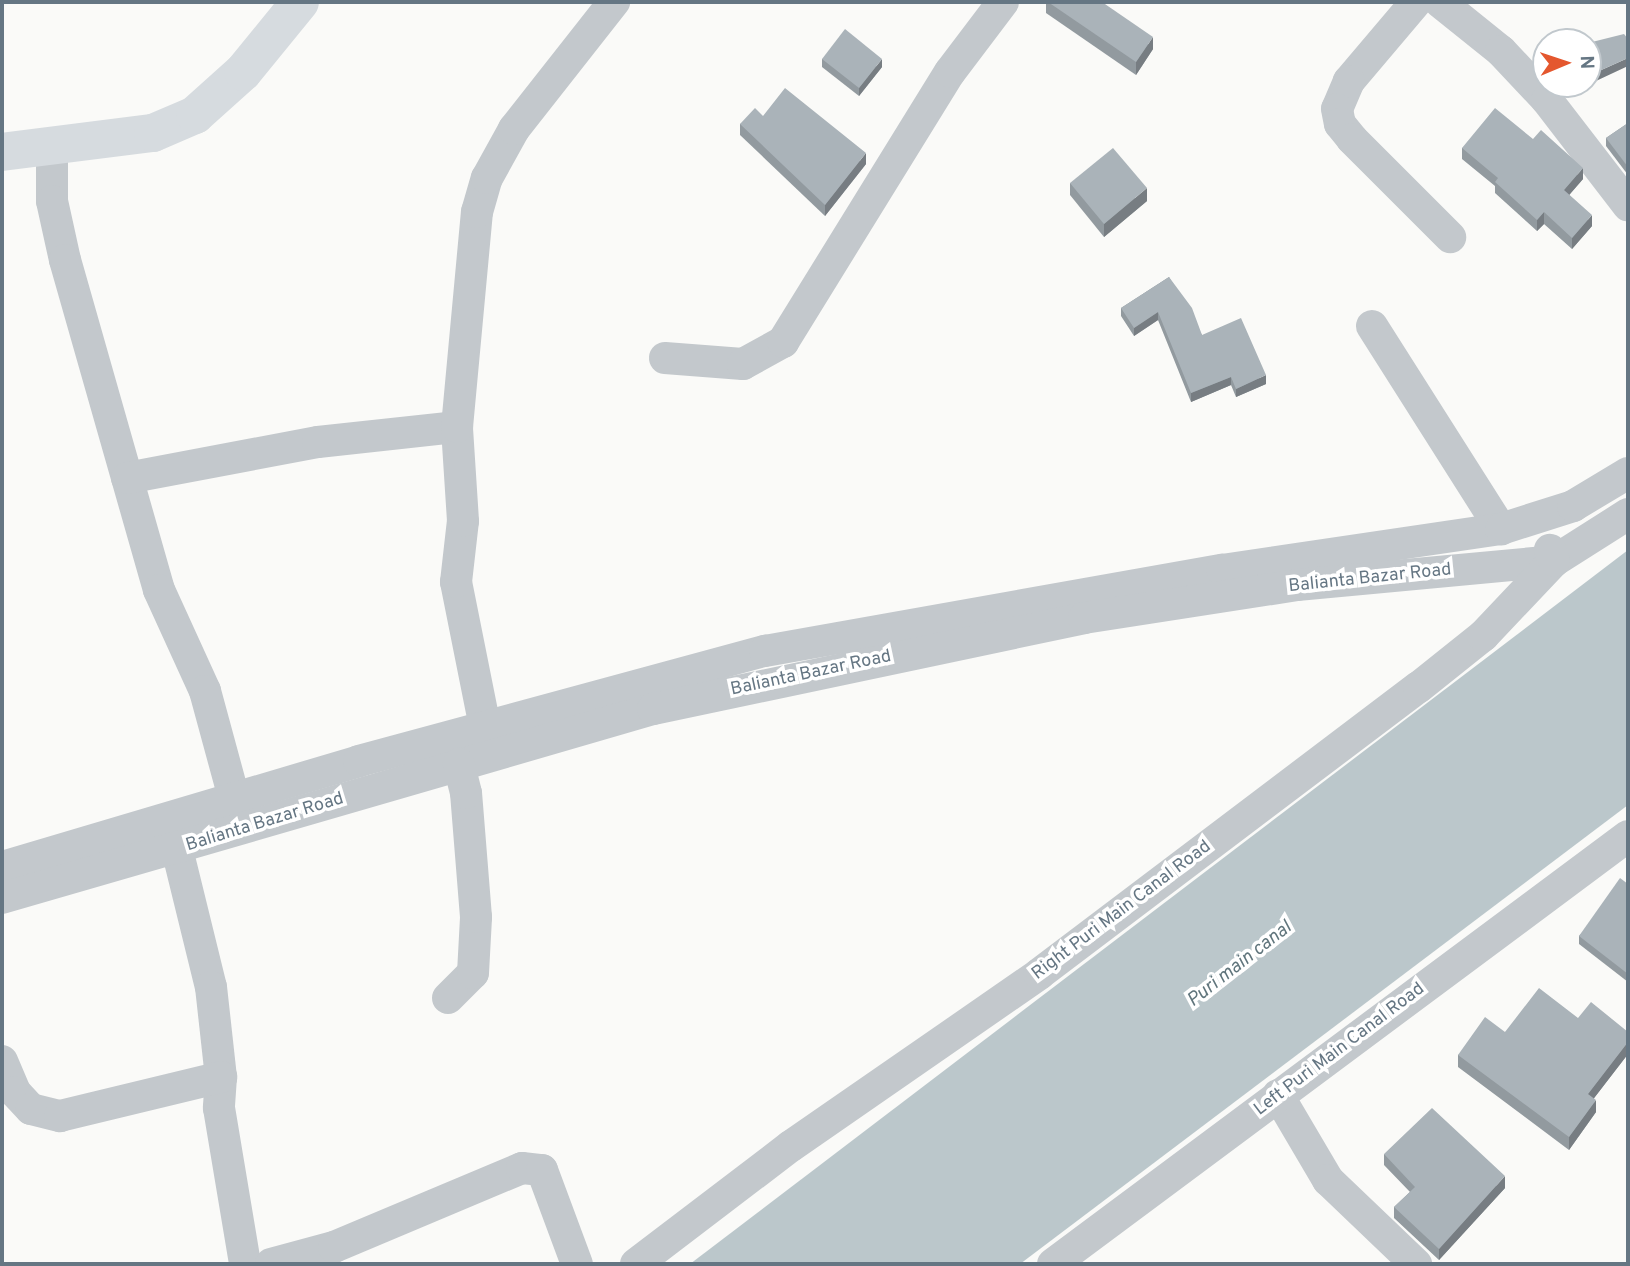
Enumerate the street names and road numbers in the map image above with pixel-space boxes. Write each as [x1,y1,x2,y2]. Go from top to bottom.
street label: Balianta Bazar Road [1287,560,1453,598]
street label: Balianta Bazar Road [729,646,893,702]
street label: Balianta Bazar Road [184,789,346,857]
street label: Right Puri Main Canal Road [1028,837,1216,985]
street label: Left Puri Main Canal Road [1251,979,1429,1121]

